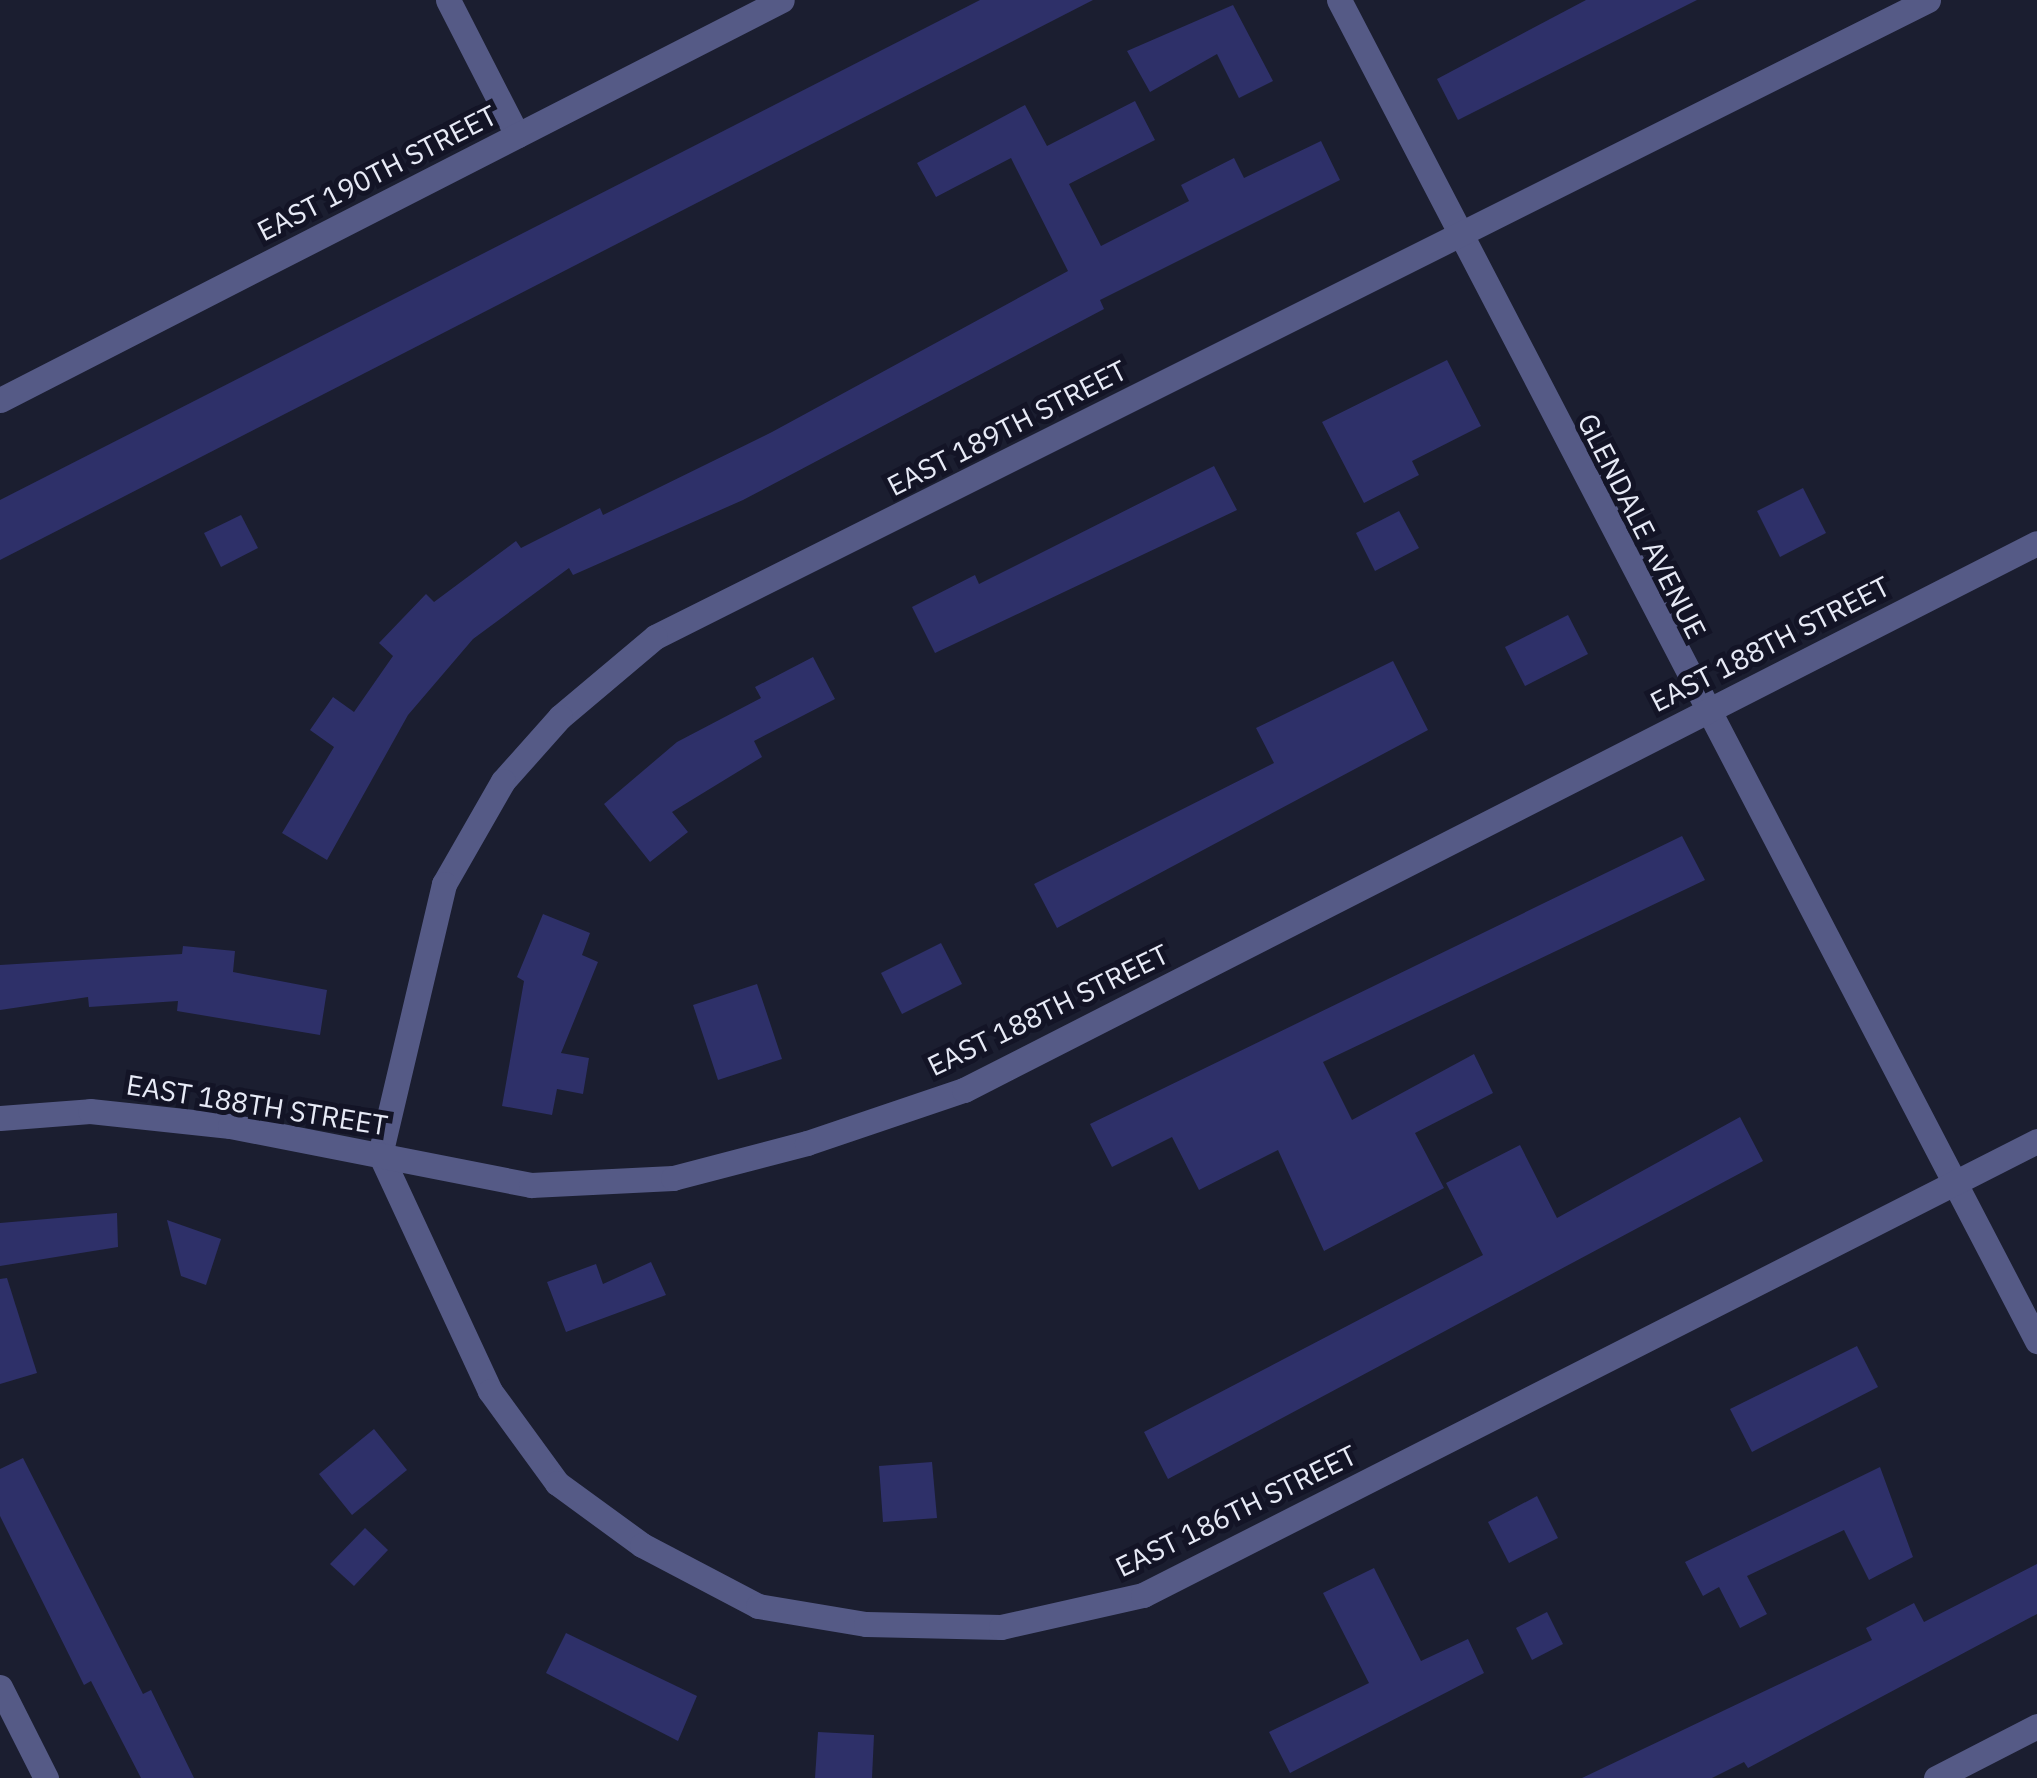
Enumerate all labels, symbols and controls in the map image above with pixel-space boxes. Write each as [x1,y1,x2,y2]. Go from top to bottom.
street label: EAST 190TH STREET [252,98,502,248]
street label: EAST 189TH STREET [882,353,1132,503]
street label: GLENDALE AVENUE [1571,408,1713,644]
street label: EAST 188TH STREET [1645,569,1895,719]
street label: EAST 188TH STREET [922,937,1174,1083]
street label: EAST 188TH STREET [124,1068,390,1142]
street label: EAST 186TH STREET [1110,1438,1362,1584]

